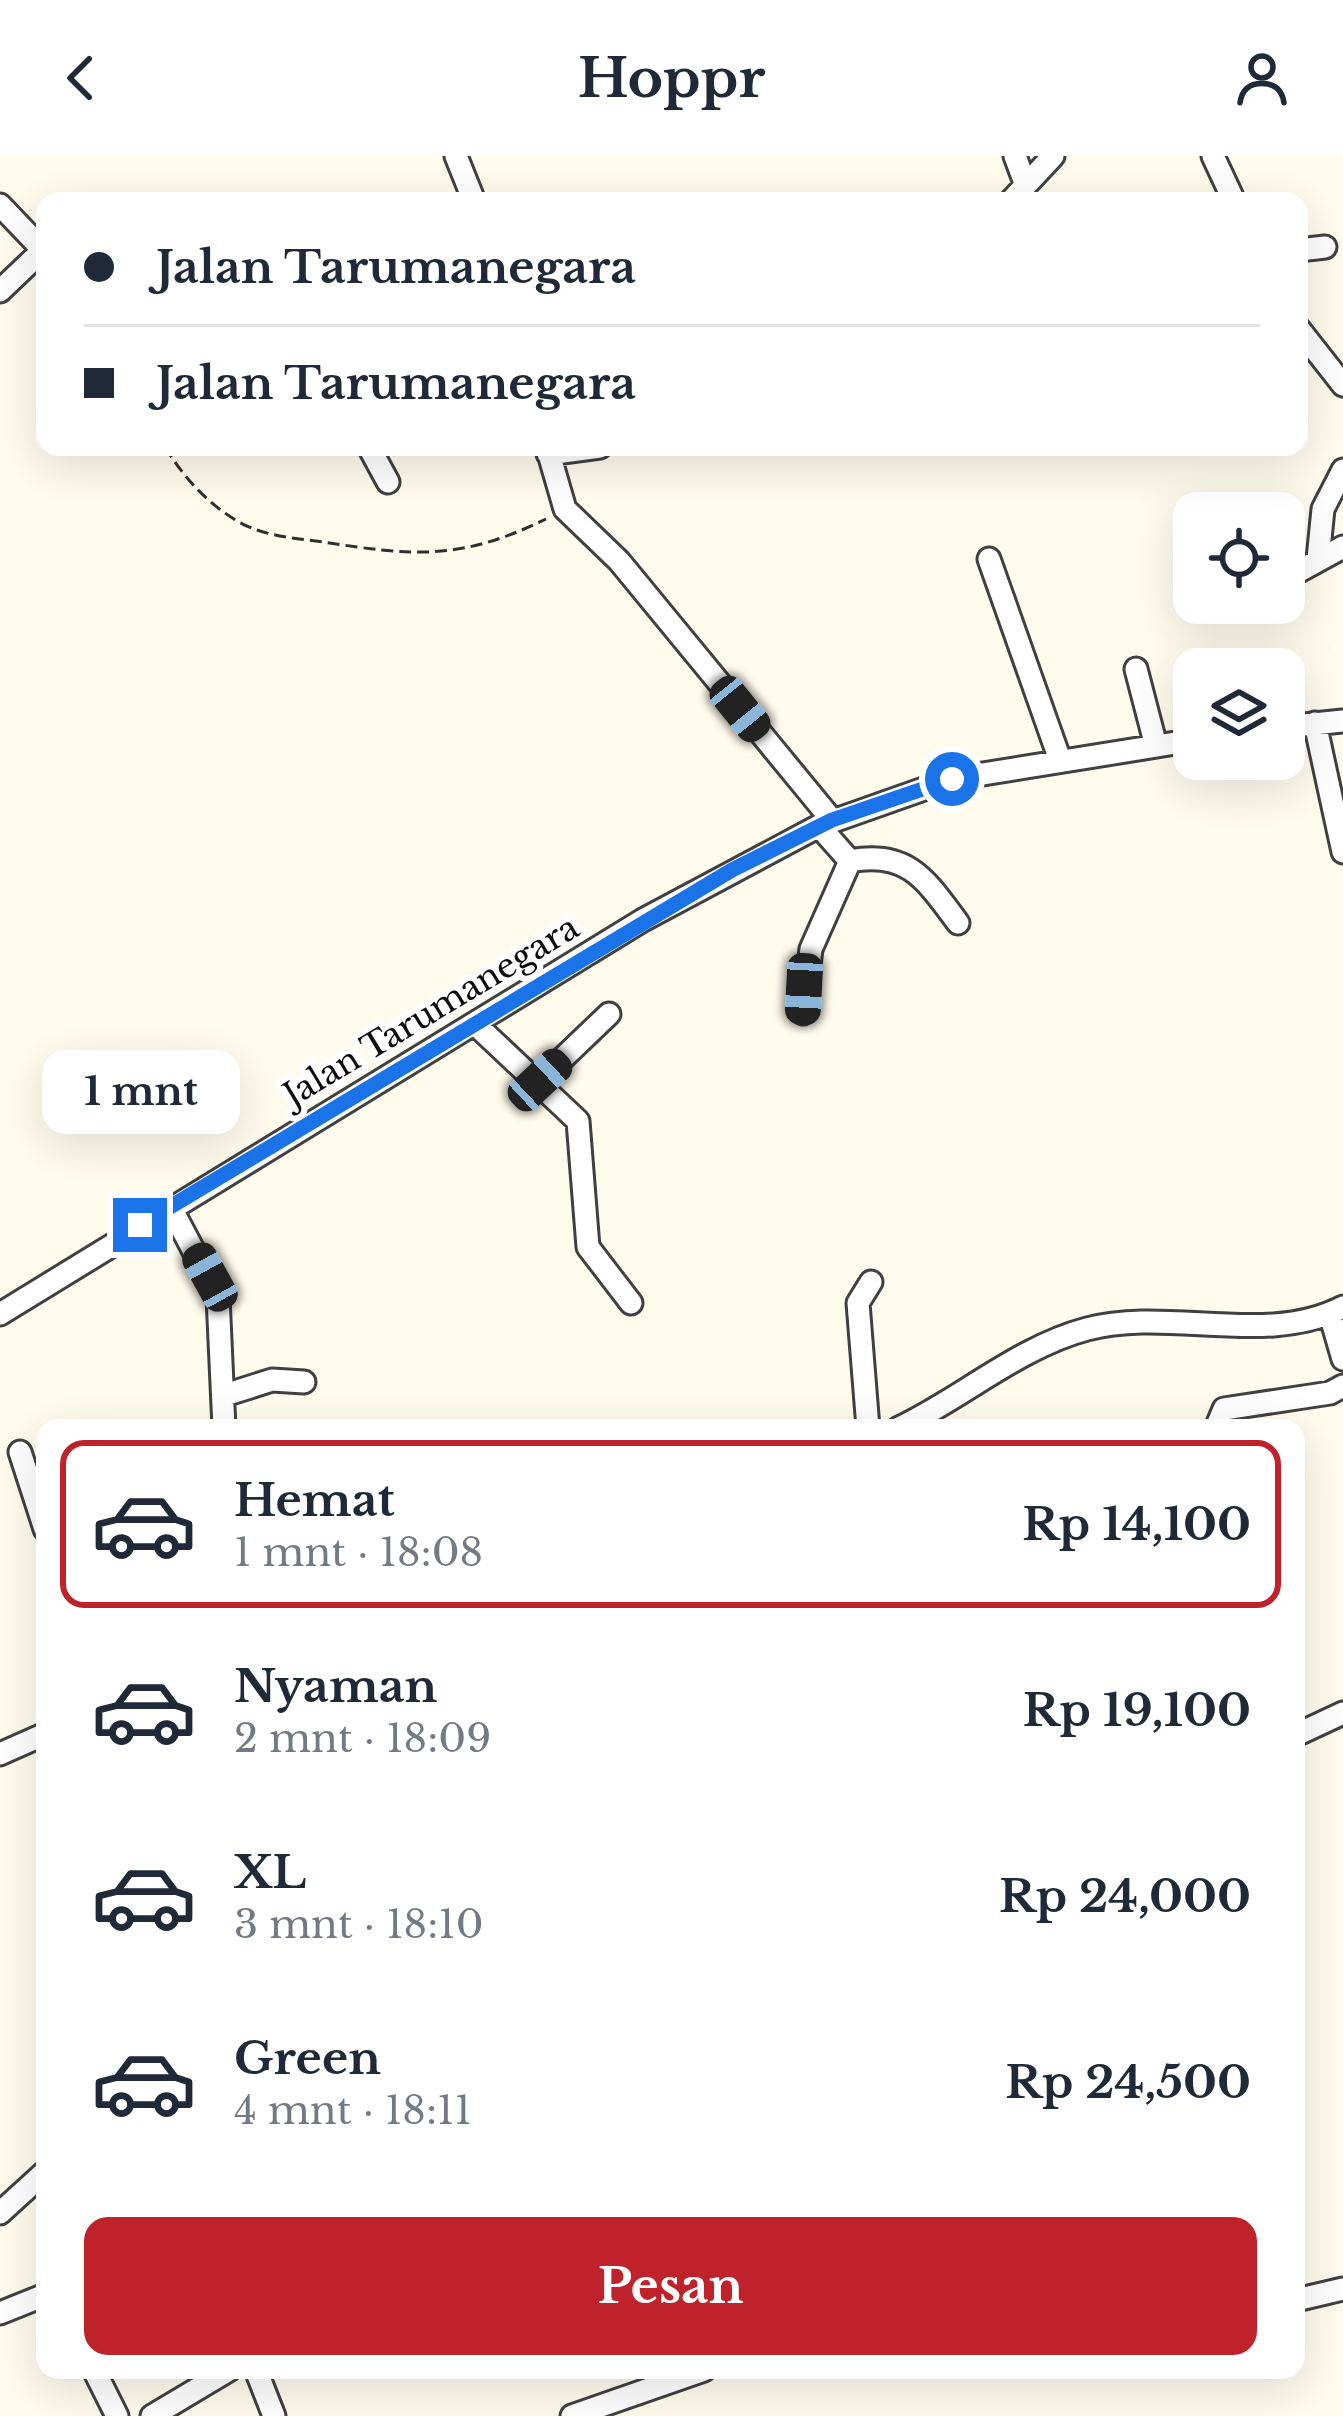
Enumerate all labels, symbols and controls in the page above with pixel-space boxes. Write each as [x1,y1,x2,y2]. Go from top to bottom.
icon: back [48,45,114,111]
text: Hoppr [578,45,765,112]
icon: person [1229,45,1295,111]
text: Jalan Tarumanegara [156,239,636,295]
text: Jalan Tarumanegara [156,355,636,411]
map controls [1173,492,1305,780]
button: locate [1173,492,1305,624]
button: layers [1173,648,1305,780]
car [703,670,777,748]
route start [925,752,979,806]
street label: Jalan Tarumanegara [273,906,587,1117]
car [784,952,824,1026]
car [501,1042,579,1118]
callout: 1 mnt [41,1051,239,1135]
text: 1 mnt [84,1067,198,1116]
route end [113,1198,167,1252]
car [177,1237,243,1317]
icon: car [90,1470,198,1578]
text: Hemat [234,1472,395,1528]
text: Rp 14,100 [1022,1496,1251,1552]
text: 1 mnt · 18:08 [234,1528,483,1577]
icon: car [90,1656,198,1764]
text: Nyaman [234,1658,437,1714]
text: Rp 19,100 [1023,1682,1251,1738]
text: 2 mnt · 18:09 [234,1714,491,1763]
icon: car [90,1842,198,1950]
text: XL [234,1844,306,1900]
text: Rp 24,000 [999,1868,1251,1924]
text: 3 mnt · 18:10 [234,1900,484,1949]
icon: car [90,2028,198,2136]
text: Green [234,2030,381,2086]
text: Rp 24,500 [1005,2054,1251,2110]
text: 4 mnt · 18:11 [234,2086,472,2135]
button: Pesan [84,2217,1257,2355]

